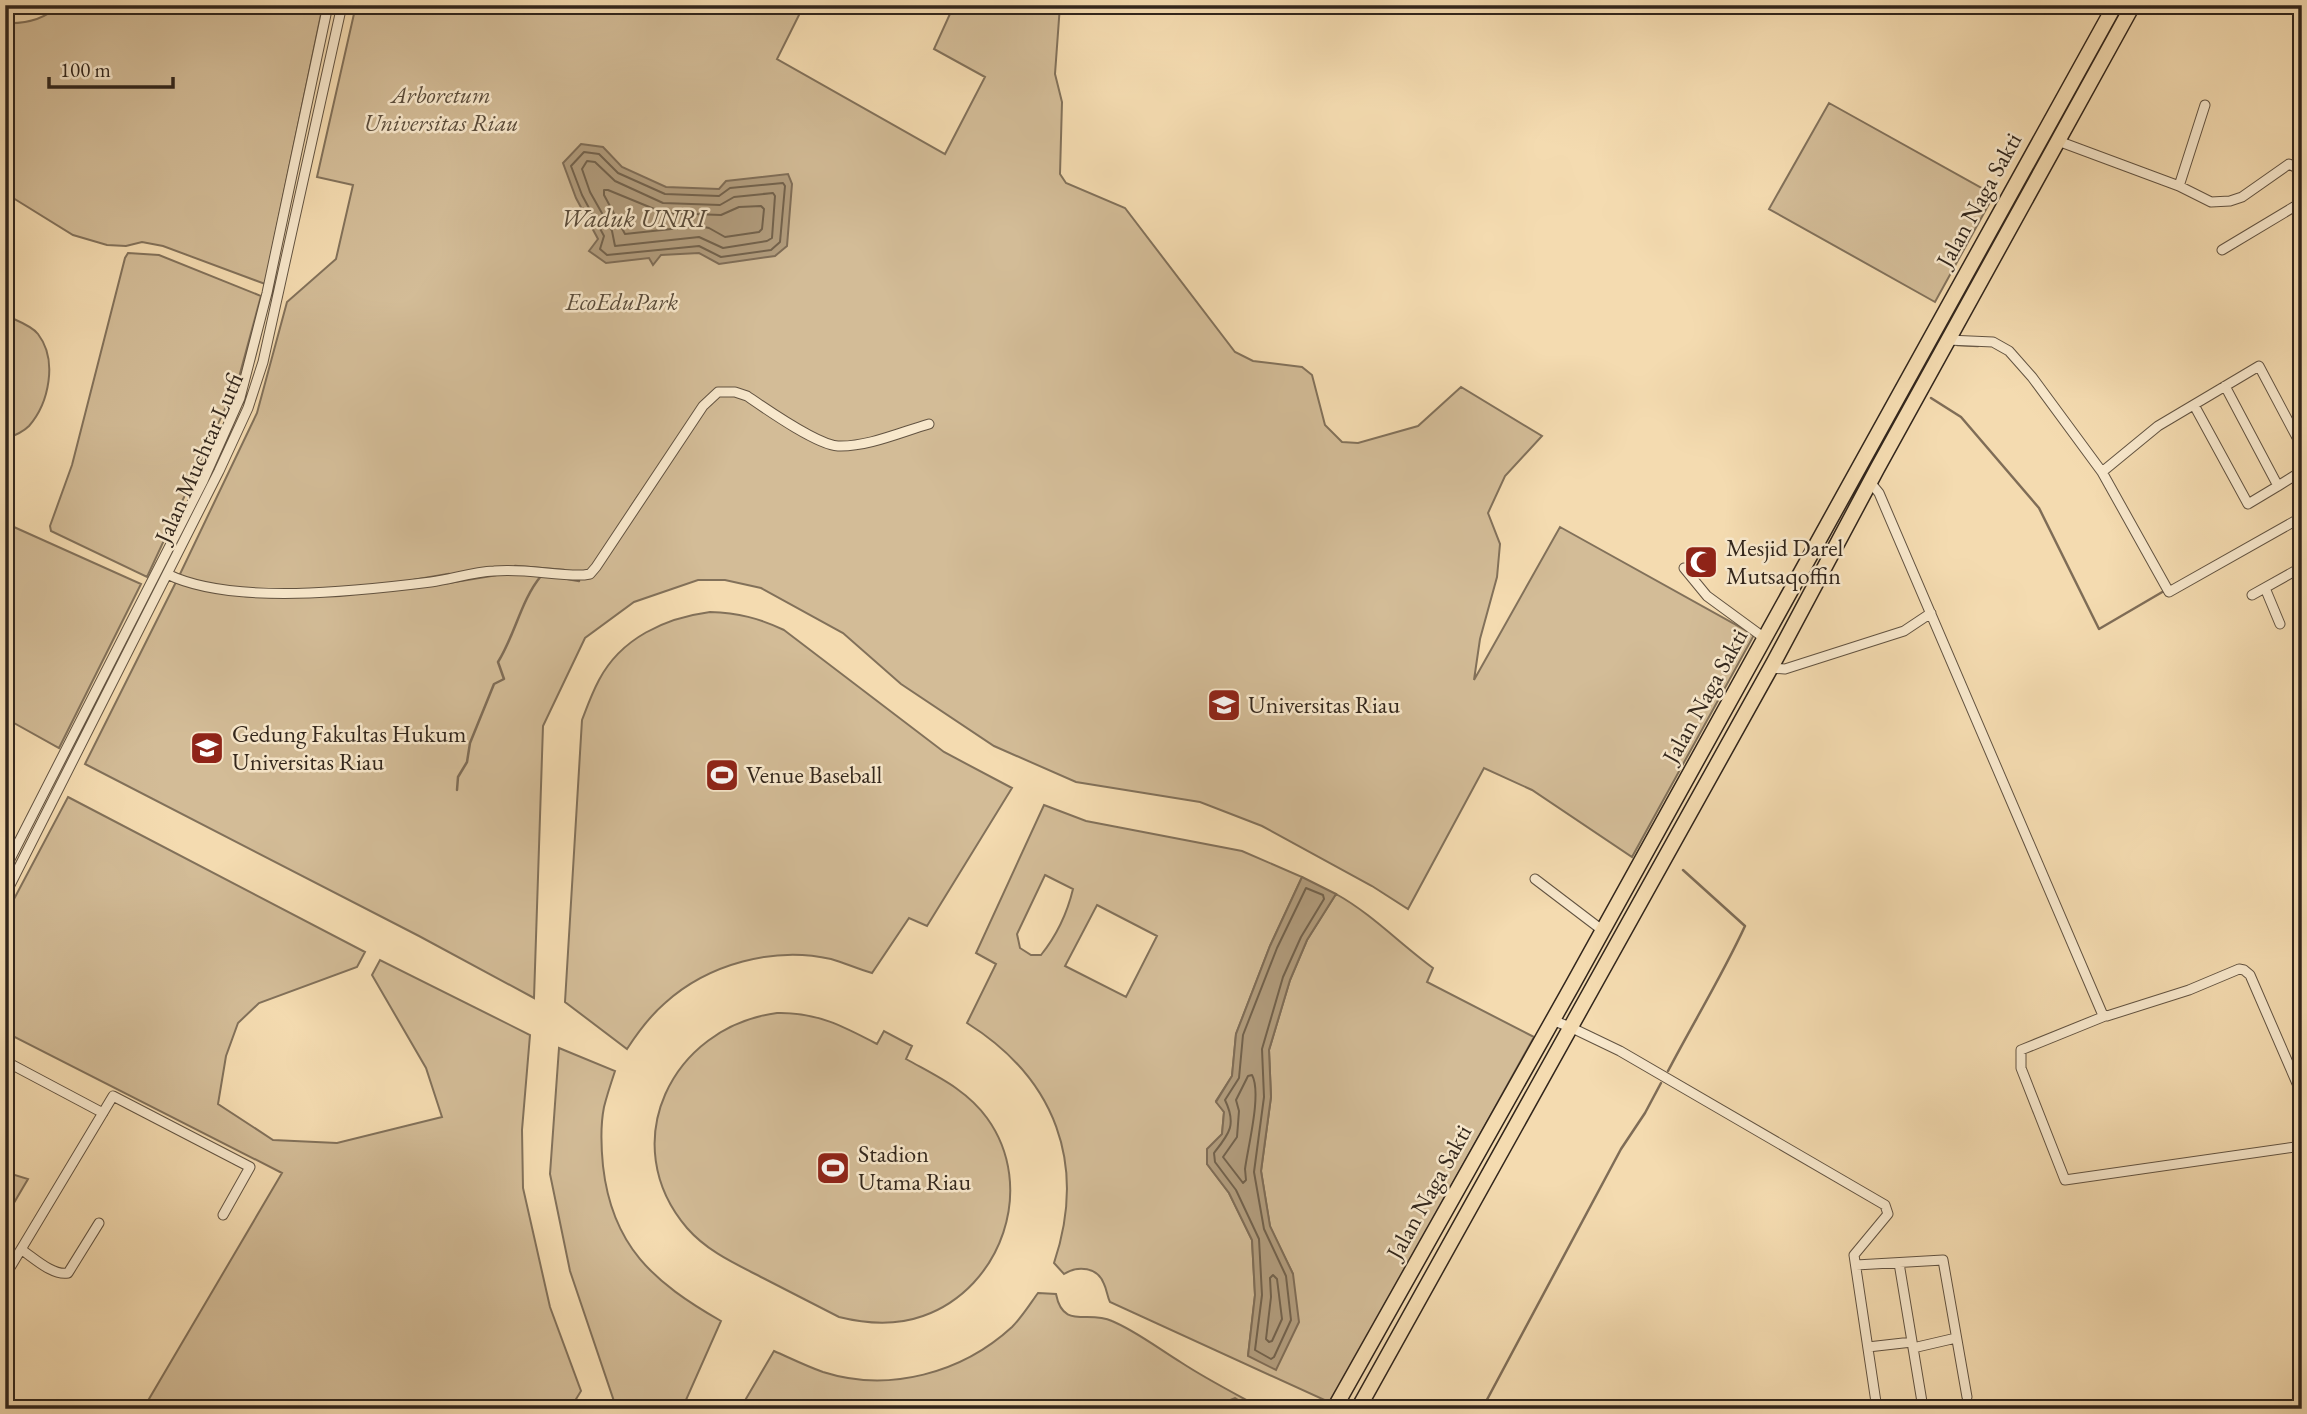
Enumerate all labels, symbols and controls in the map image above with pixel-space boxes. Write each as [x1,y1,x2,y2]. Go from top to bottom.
scale bar [49,46,173,90]
text: 100 m [60,56,111,83]
park label: Arboretum Universitas Riau [364,79,518,138]
street label: Jalan Naga Sakti [1928,127,2028,274]
water label: Waduk UNRI [560,201,708,235]
park label: EcoEduPark [565,286,678,317]
street label: Jalan Muchtar Lutfi [146,368,250,550]
place label: Mesjid Darel Mutsaqoffin [1726,532,1844,591]
mosque icon: Mesjid Darel Mutsaqoffin [1682,543,1720,581]
street label: Jalan Naga Sakti [1654,623,1754,770]
school or university icon: Universitas Riau [1205,686,1243,724]
place label: Universitas Riau [1248,689,1400,720]
place label: Gedung Fakultas Hukum Universitas Riau [232,718,467,777]
school or university icon: Gedung Fakultas Hukum Universitas Riau [188,729,226,767]
sports icon: Venue Baseball [703,756,741,794]
place label: Venue Baseball [746,759,883,790]
street label: Jalan Naga Sakti [1378,1119,1478,1266]
place label: Stadion Utama Riau [858,1138,971,1197]
sports icon: Stadion Utama Riau [814,1149,852,1187]

